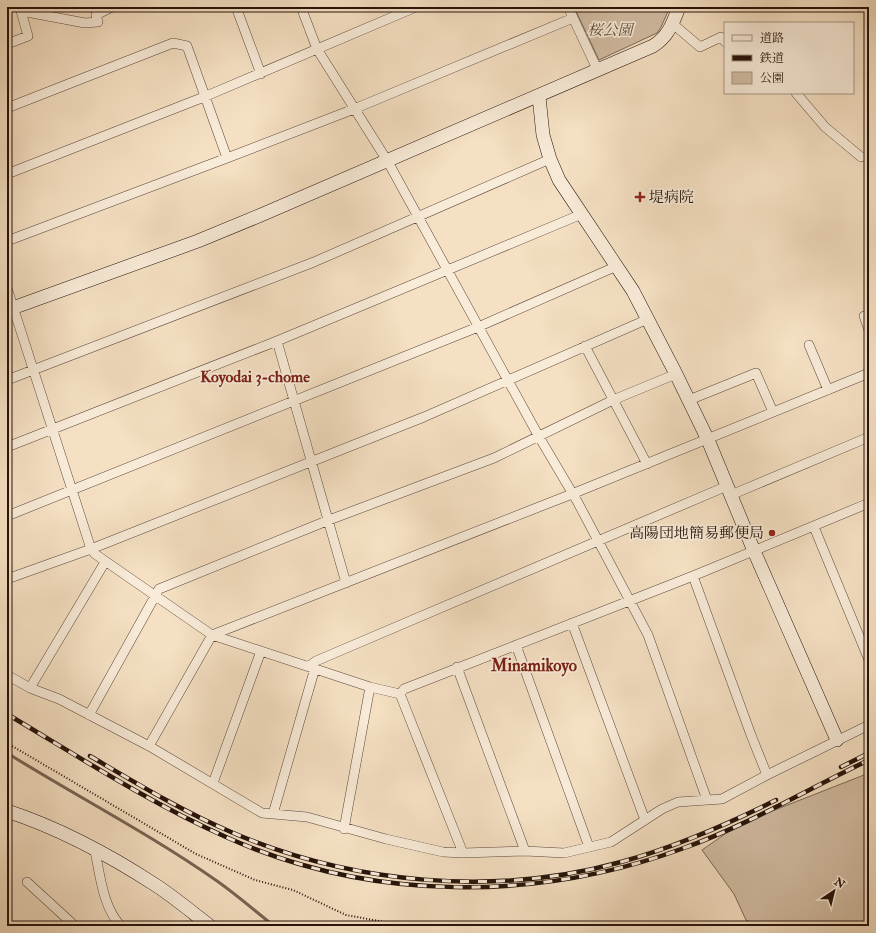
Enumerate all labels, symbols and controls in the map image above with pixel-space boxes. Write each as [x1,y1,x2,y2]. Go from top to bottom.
park label: 桜公園 [587,21,635,40]
legend [724,22,854,94]
text: 道路 [760,31,784,46]
text: 鉄道 [759,51,784,66]
text: 公園 [760,71,784,86]
place label: 堤病院 [649,188,694,207]
marker: 堤病院 [634,191,646,203]
district label: Koyodai 3-chome [200,367,310,388]
place label: 高陽団地簡易郵便局 [629,524,764,543]
marker: 高陽団地簡易郵便局 [767,528,777,538]
district label: Minamikoyo [490,655,577,677]
north arrow [814,871,854,911]
text: N [831,874,848,892]

